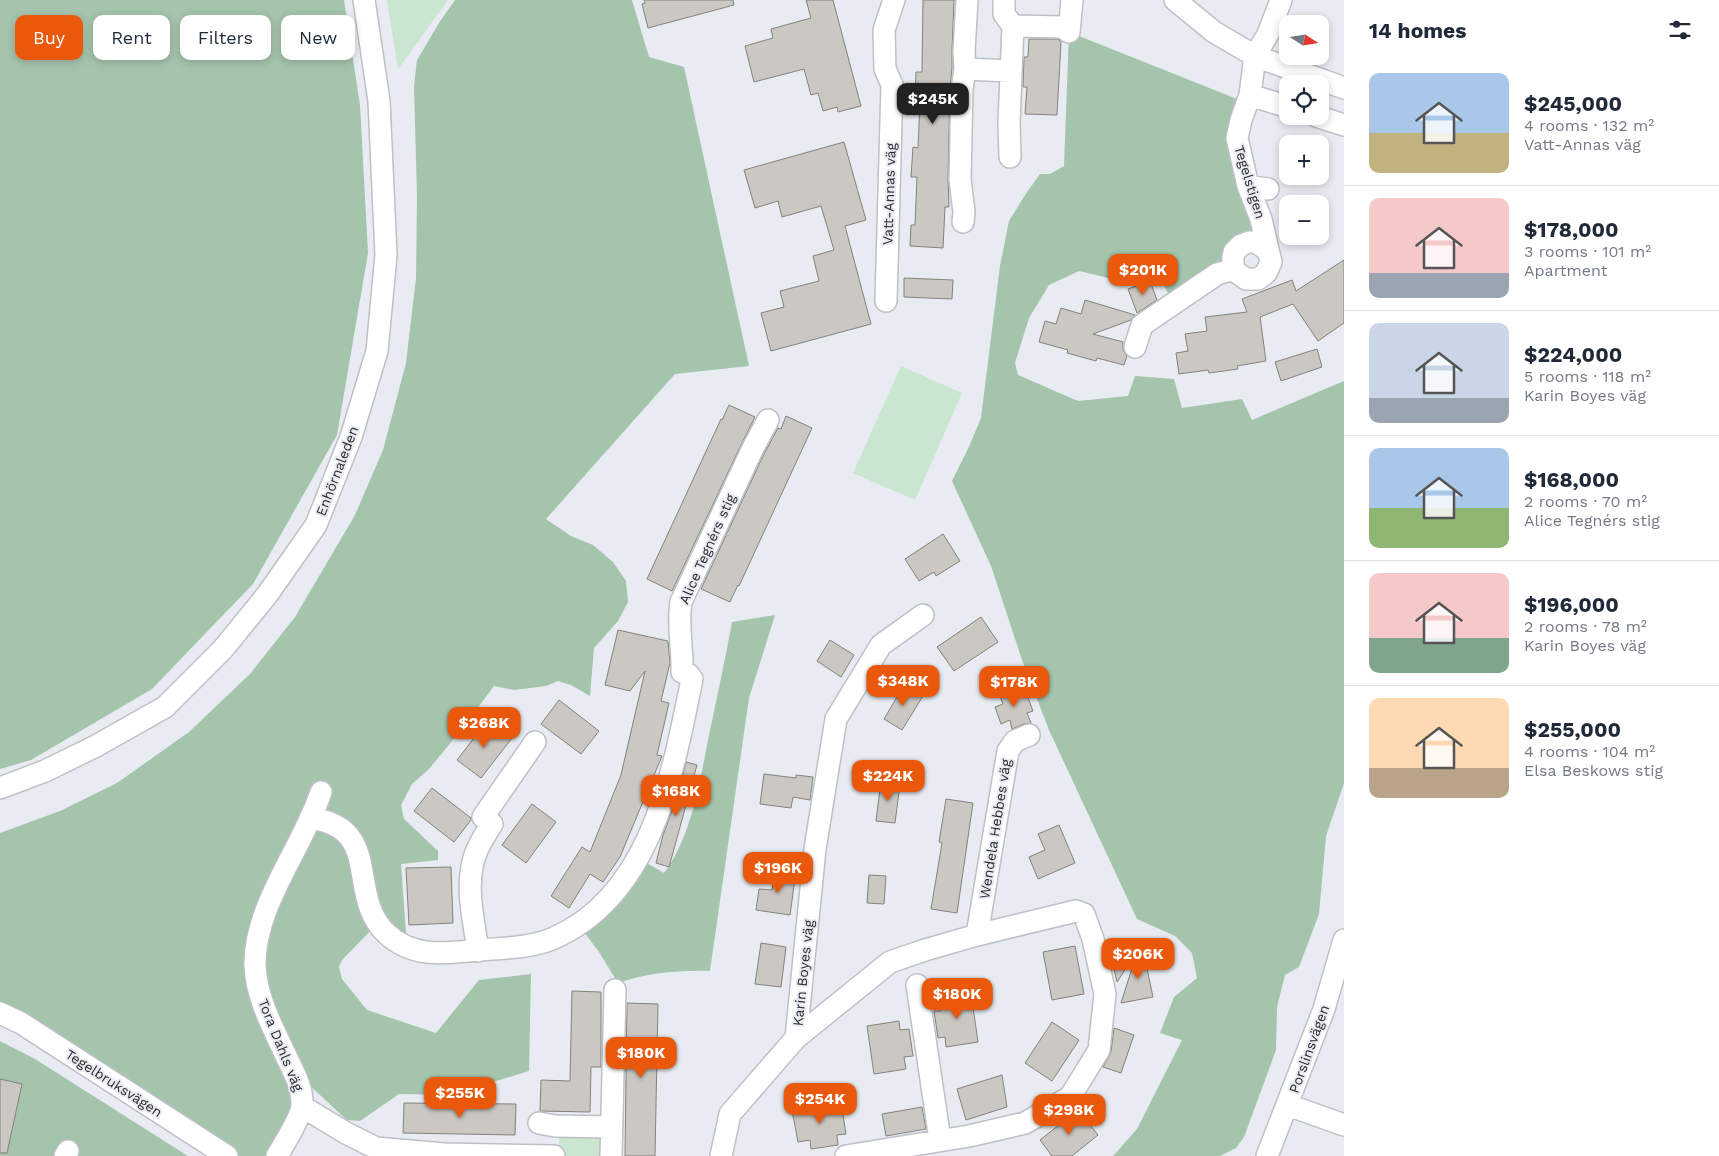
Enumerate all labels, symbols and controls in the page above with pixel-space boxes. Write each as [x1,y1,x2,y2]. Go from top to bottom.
chip: Buy [15,15,83,60]
chip: Rent [93,15,170,60]
chip: Filters [180,15,271,60]
chip: New [281,15,355,60]
north arrow [1279,15,1329,65]
map controls [1279,15,1329,245]
icon: filters [1666,16,1694,44]
text: 14 homes [1369,18,1466,43]
button: locate [1279,75,1329,125]
pin: $245K [898,82,968,125]
text: $245K [908,89,958,108]
text: $245,000 [1524,91,1622,116]
icon: home [1409,93,1469,153]
text: 4 rooms · 132 m² [1524,116,1654,135]
button: + [1279,135,1329,185]
text: Vatt-Annas väg [1524,135,1641,154]
street label: Vatt-Annas väg [879,142,899,245]
street label: Tegelstigen [1231,143,1269,221]
button: − [1279,195,1329,245]
text: $178,000 [1524,217,1619,242]
icon: home [1409,218,1469,278]
text: 3 rooms · 101 m² [1524,242,1651,261]
pin: $201K [1108,254,1178,296]
text: $201K [1119,260,1167,279]
text: Apartment [1524,261,1607,280]
text: $224,000 [1524,342,1622,367]
icon: home [1409,343,1469,403]
text: 5 rooms · 118 m² [1524,367,1651,386]
text: Karin Boyes väg [1524,386,1646,405]
street label: Enhörnaleden [313,424,361,518]
text: $168,000 [1524,467,1619,492]
icon: home [1409,468,1469,528]
street label: Alice Tegnérs stig [676,491,739,606]
text: 2 rooms · 70 m² [1524,492,1647,511]
text: Alice Tegnérs stig [1524,511,1660,530]
text: $196,000 [1524,592,1619,617]
icon: home [1409,593,1469,653]
text: 2 rooms · 78 m² [1524,617,1647,636]
text: Karin Boyes väg [1524,636,1646,655]
pin: $348K [868,664,938,707]
pin: $178K [979,666,1049,708]
text: $348K [877,671,929,690]
text: $178K [990,672,1038,691]
pin: $268K [449,706,519,749]
text: $268K [459,713,509,732]
text: $255,000 [1524,717,1621,742]
icon: home [1409,718,1469,778]
text: 4 rooms · 104 m² [1524,742,1655,761]
street label: Wendela Hebbes väg [976,757,1014,900]
pin: $224K [853,760,923,802]
text: Elsa Beskows stig [1524,761,1663,780]
text: $224K [863,766,913,785]
pin: $168K [641,774,711,817]
text: $168K [652,781,700,800]
pin: $196K [743,852,813,894]
text: $196K [754,858,802,877]
street label: Karin Boyes väg [789,919,817,1027]
pin: $206K [1103,938,1173,980]
text: $206K [1112,944,1164,963]
pin: $180K [922,978,992,1020]
text: $180K [933,984,981,1003]
street label: Tora Dahls väg [255,996,307,1094]
street label: Porslinsvägen [1286,1003,1332,1095]
pin: $180K [606,1036,676,1079]
text: $180K [617,1043,665,1062]
street label: Tegelbruksvägen [63,1046,165,1120]
pin: $255K [425,1076,495,1119]
pin: $254K [785,1082,855,1125]
text: $255K [435,1083,485,1102]
text: $254K [795,1089,845,1108]
pin: $298K [1034,1094,1104,1136]
text: $298K [1044,1100,1094,1119]

